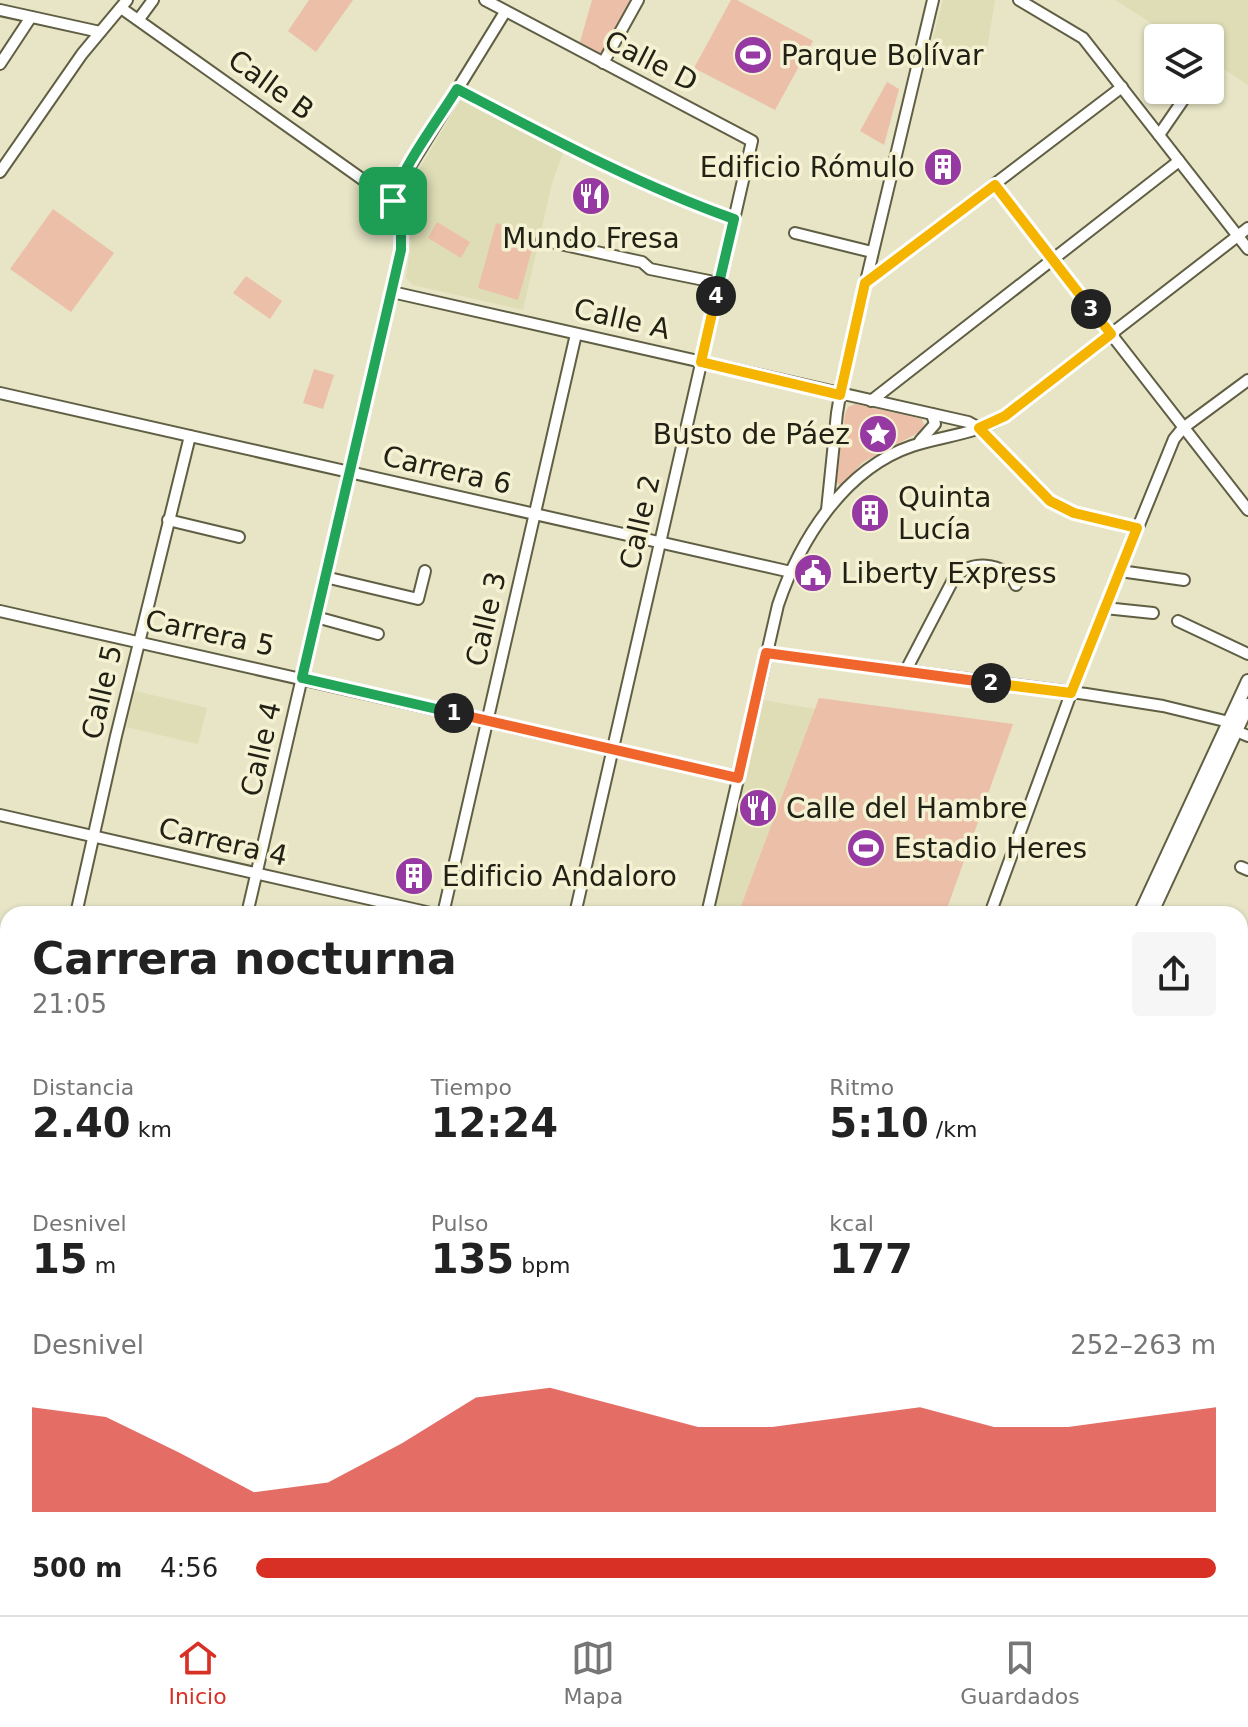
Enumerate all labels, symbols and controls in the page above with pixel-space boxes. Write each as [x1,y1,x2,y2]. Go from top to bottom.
street label: Calle D [599,24,703,98]
map controls [1144,24,1224,104]
button: layers [1144,24,1224,104]
sports icon: Parque Bolívar [732,34,774,76]
place label: Parque Bolívar [781,39,984,72]
street label: Calle B [222,43,320,127]
building icon: Edificio Rómulo [922,146,964,188]
place label: Edificio Rómulo [700,151,915,184]
pin [359,167,427,235]
restaurant icon: Mundo Fresa [570,175,612,217]
icon: arrive [371,179,415,223]
place label: Mundo Fresa [502,222,680,255]
pin: 4 [696,276,736,316]
text: 4 [708,283,724,308]
pin: 3 [1071,289,1111,329]
street label: Calle A [571,292,673,346]
text: 3 [1083,296,1099,321]
place icon: Busto de Páez [857,413,899,455]
place label: Busto de Páez [653,418,850,451]
street label: Carrera 6 [379,439,515,501]
street label: Calle 2 [613,471,667,573]
place label: Quinta Lucía [898,481,991,546]
building icon: Quinta Lucía [849,492,891,534]
public building icon: Liberty Express [792,552,834,594]
place label: Liberty Express [841,557,1057,590]
street label: Calle 3 [459,568,513,670]
street label: Carrera 5 [142,603,278,663]
street label: Calle 5 [75,641,129,743]
pin: 2 [971,663,1011,703]
text: 2 [983,670,999,695]
pin: 1 [434,693,474,733]
street label: Calle 4 [234,698,288,800]
text: 1 [446,700,462,725]
restaurant icon: Calle del Hambre [737,787,779,829]
place label: Calle del Hambre [786,792,1027,825]
street label: Carrera 4 [155,811,291,873]
sports icon: Estadio Heres [845,827,887,869]
place label: Estadio Heres [894,832,1087,865]
building icon: Edificio Andaloro [393,855,435,897]
place label: Edificio Andaloro [442,860,677,893]
button: share [1132,932,1216,1016]
text: Carrera nocturna [32,933,457,984]
text: 21:05 [32,989,107,1019]
text: Distancia [32,1075,134,1100]
text: Tiempo [431,1075,512,1100]
text: Ritmo [829,1075,894,1100]
text: 2.40 [32,1100,131,1146]
text: 12:24 [431,1100,558,1146]
text: 5:10 [829,1100,929,1146]
text: km [131,1117,172,1142]
text: /km [929,1117,977,1142]
text: Desnivel [32,1211,127,1236]
text: Pulso [431,1211,489,1236]
text: kcal [829,1211,874,1236]
text: 15 [32,1236,88,1282]
text: 135 [431,1236,514,1282]
text: 177 [829,1236,913,1282]
text: m [88,1253,116,1278]
text: bpm [514,1253,571,1278]
text: Desnivel [32,1330,144,1360]
text: 252–263 m [1070,1330,1216,1360]
text: 500 m [32,1553,122,1583]
text: 4:56 [160,1553,218,1583]
tab: Inicio [168,1636,227,1709]
tab: Mapa [563,1636,623,1709]
tab: Guardados [960,1636,1080,1709]

